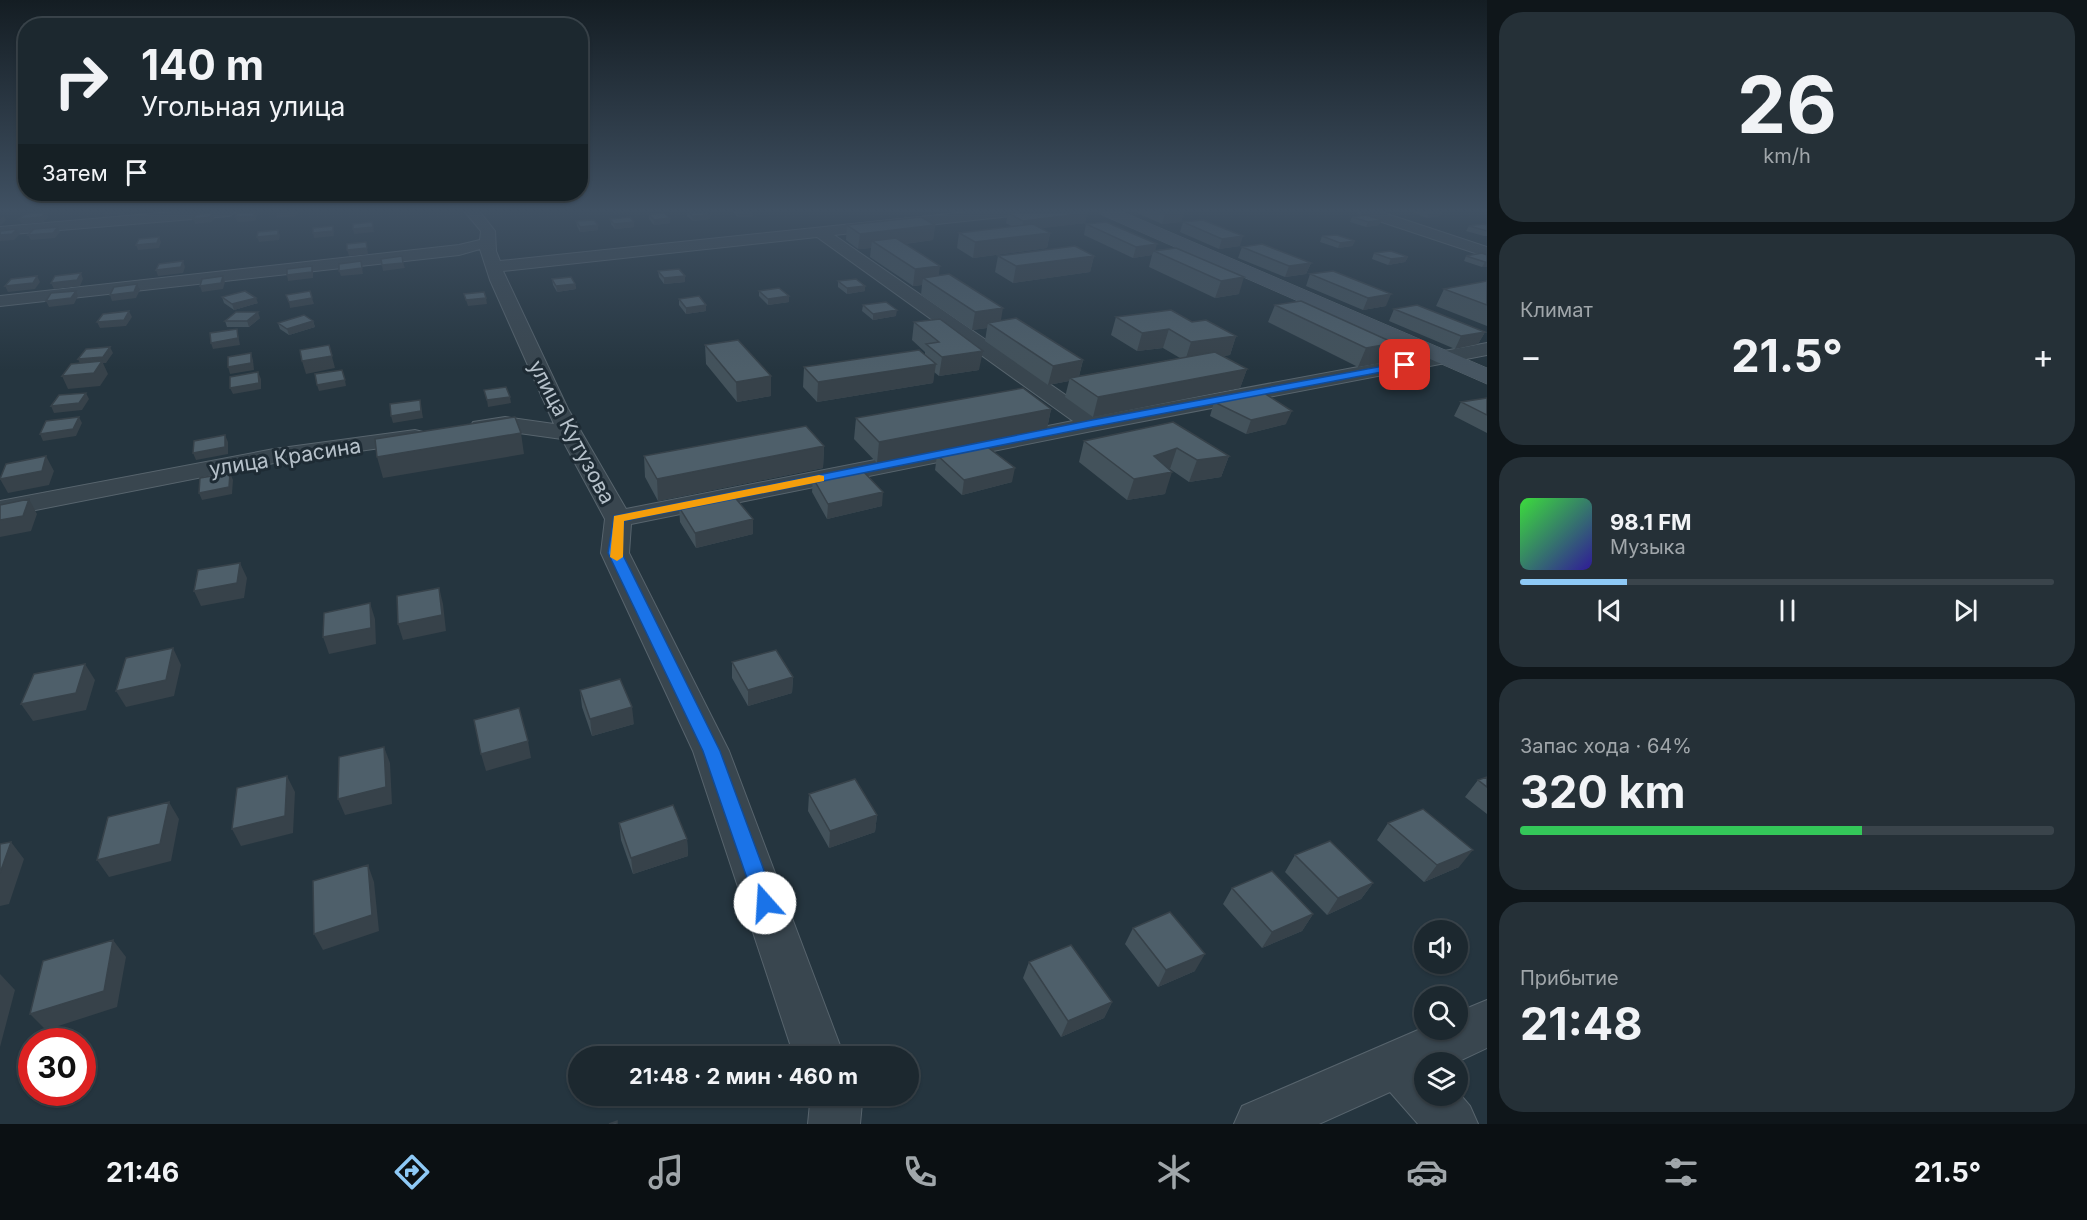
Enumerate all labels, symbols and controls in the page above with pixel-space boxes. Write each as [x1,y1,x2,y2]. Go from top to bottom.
text: 140 m [141,39,264,90]
icon: right [42,42,120,120]
text: 26 [1737,57,1837,152]
text: Угольная улица [141,90,345,123]
text: km/h [1763,144,1811,168]
icon: arrive [120,156,153,189]
text: Затем [42,160,108,186]
text: Климат [1520,298,1593,322]
text: 21.5° [1731,328,1843,383]
text: − [1520,336,1542,376]
text: + [2032,336,2054,376]
pin [1379,339,1430,390]
icon: arrive [1388,348,1421,381]
street label: улица Кутузова [524,356,620,508]
street label: улица Красина [207,433,363,481]
text: 98.1 FM [1610,509,1692,535]
text: Музыка [1610,535,1686,559]
icon: previous [1593,594,1626,627]
icon: pause [1771,594,1804,627]
icon: next [1949,594,1982,627]
text: Запас хода · 64% [1520,734,1692,758]
text: 320 km [1520,764,1686,819]
position arrow [733,871,797,935]
map controls [1414,920,1468,1106]
button: sound [1414,920,1468,974]
text: Прибытие [1520,966,1619,990]
button: search [1414,986,1468,1040]
text: 21:48 [1520,996,1643,1051]
speed limit sign: 30 [18,1028,96,1106]
button: layers [1414,1052,1468,1106]
text: 21:48 · 2 мин · 460 m [629,1063,858,1089]
icon: directions [391,1151,433,1193]
icon: music [645,1151,687,1193]
icon: phone [899,1151,941,1193]
icon: climate [1153,1151,1195,1193]
icon: car [1406,1151,1448,1193]
icon: filters [1660,1151,1702,1193]
text: 21:46 [106,1156,179,1189]
text: 21.5° [1914,1156,1981,1189]

